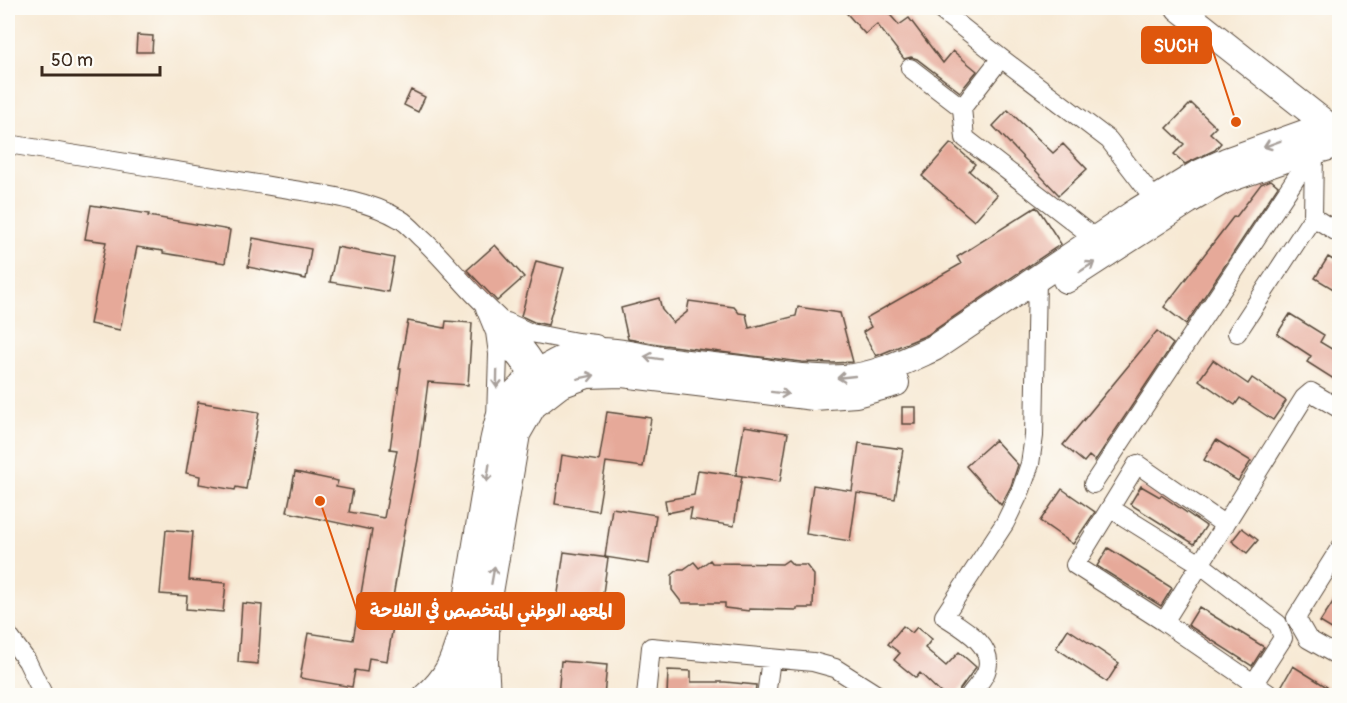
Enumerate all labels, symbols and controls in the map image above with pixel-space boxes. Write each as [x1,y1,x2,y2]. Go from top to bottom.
callout: SUCH [1142,27,1211,63]
text: SUCH [1154,35,1198,58]
scale bar [42,39,160,77]
text: 50 m [51,49,93,72]
one-way arrow [1263,140,1282,151]
one-way arrow [1078,260,1095,272]
one-way arrow [643,353,663,364]
one-way arrow [491,369,503,389]
one-way arrow [577,370,596,382]
one-way arrow [837,372,857,383]
one-way arrow [770,388,789,399]
one-way arrow [482,463,493,483]
one-way arrow [488,565,499,585]
callout: المعهد الوطني المتخصص في الفلاحة [357,593,624,629]
text: المعهد الوطني المتخصص في الفلاحة [370,598,612,627]

